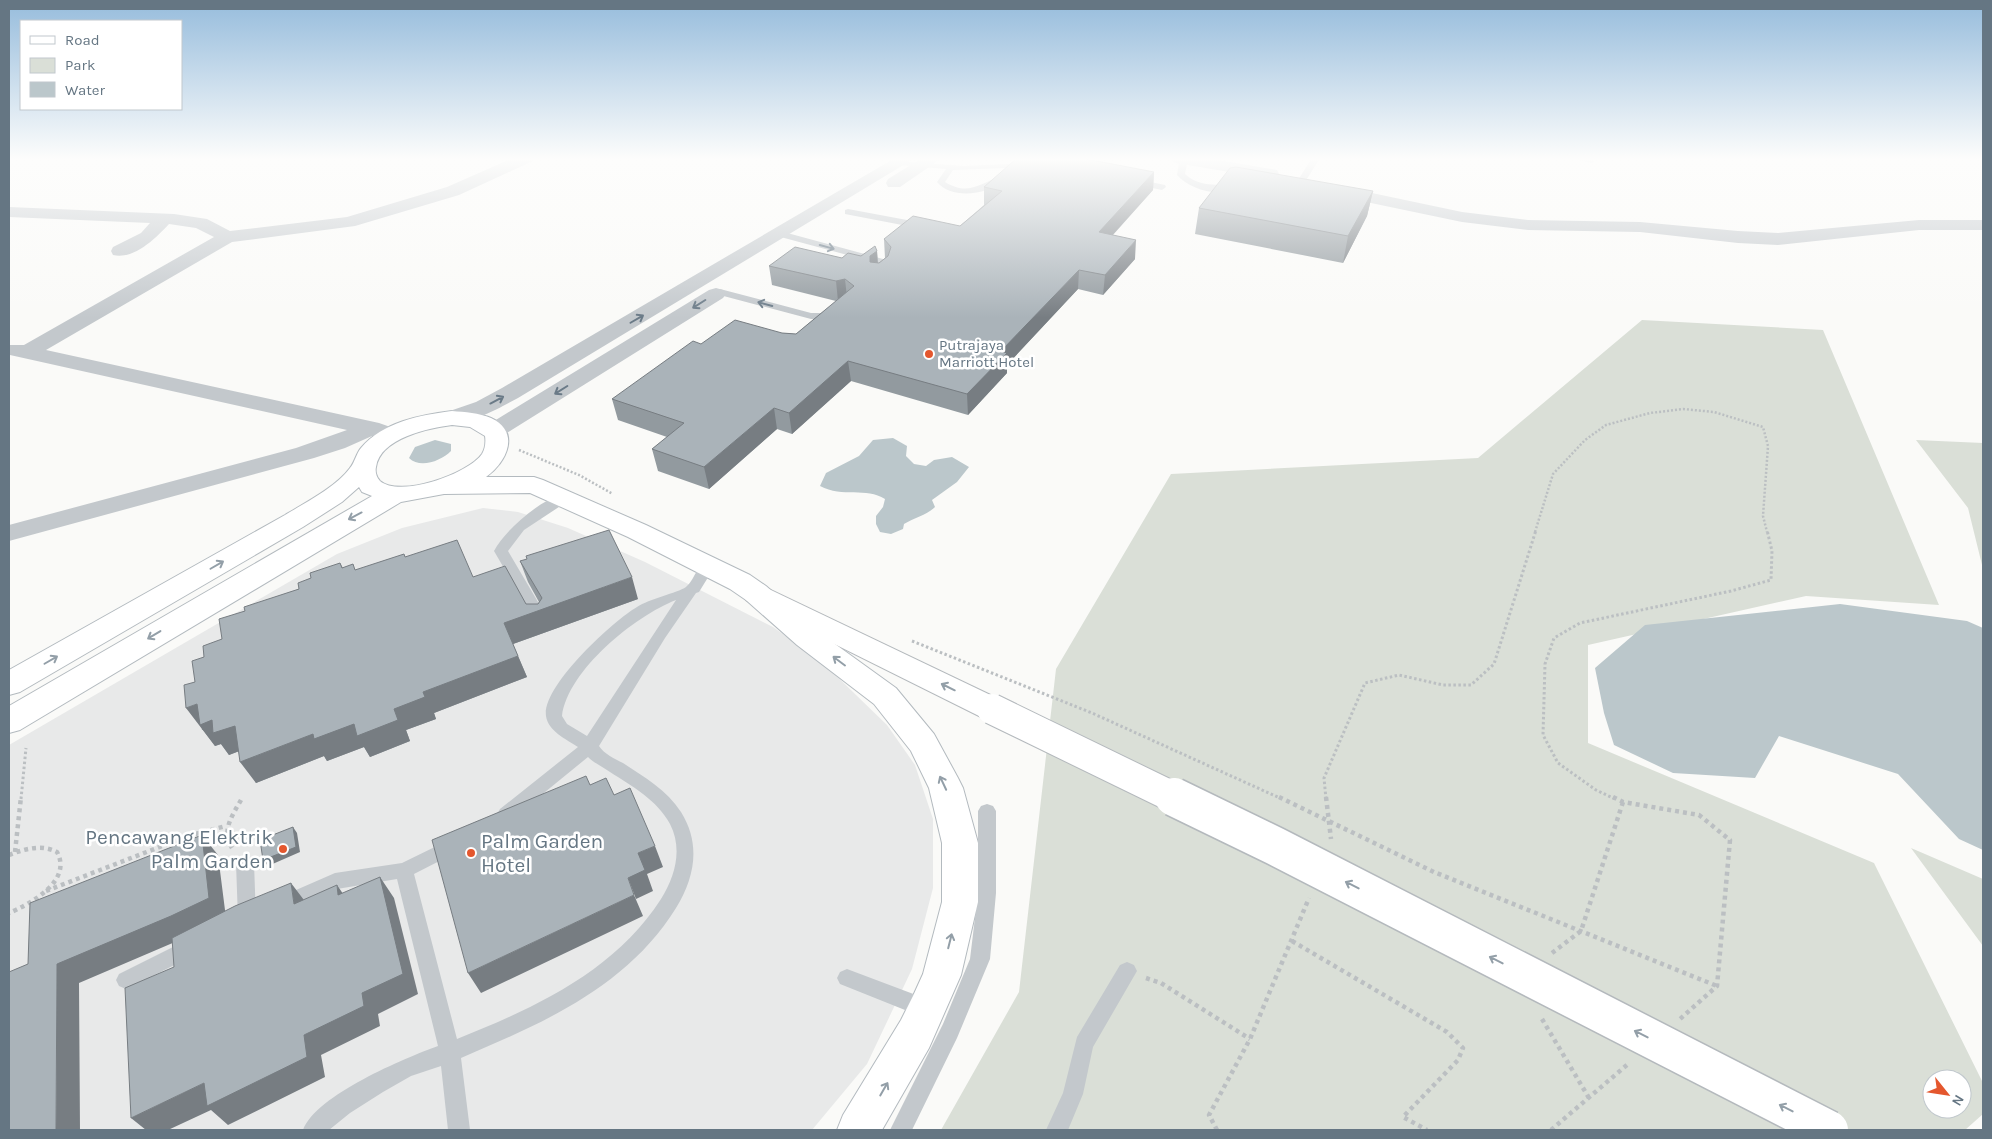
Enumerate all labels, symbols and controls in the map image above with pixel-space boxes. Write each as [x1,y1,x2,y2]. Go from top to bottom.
legend [20,20,182,110]
text: Road [65,31,100,49]
text: Park [65,56,95,74]
text: Water [65,81,106,99]
one-way arrow [819,243,835,252]
one-way arrow [758,299,774,308]
one-way arrow [693,300,707,310]
one-way arrow [630,313,644,323]
place label: Putrajaya Marriott Hotel [939,336,1034,371]
marker: Putrajaya Marriott Hotel [923,348,935,360]
one-way arrow [554,385,568,395]
one-way arrow [489,395,504,405]
one-way arrow [348,512,363,522]
one-way arrow [210,560,224,570]
one-way arrow [147,630,162,640]
one-way arrow [44,655,58,665]
one-way arrow [833,656,846,667]
one-way arrow [941,682,956,691]
one-way arrow [938,776,947,791]
place label: Pencawang Elektrik Palm Garden [85,825,273,873]
place label: Palm Garden Hotel [481,829,603,877]
marker: Pencawang Elektrik Palm Garden [277,843,289,855]
marker: Palm Garden Hotel [465,847,477,859]
one-way arrow [1345,880,1360,889]
one-way arrow [946,934,955,950]
one-way arrow [1489,955,1504,965]
one-way arrow [1634,1029,1649,1038]
north arrow [1922,1069,1972,1119]
one-way arrow [879,1081,889,1096]
text: N [1948,1092,1968,1109]
one-way arrow [1778,1103,1793,1113]

